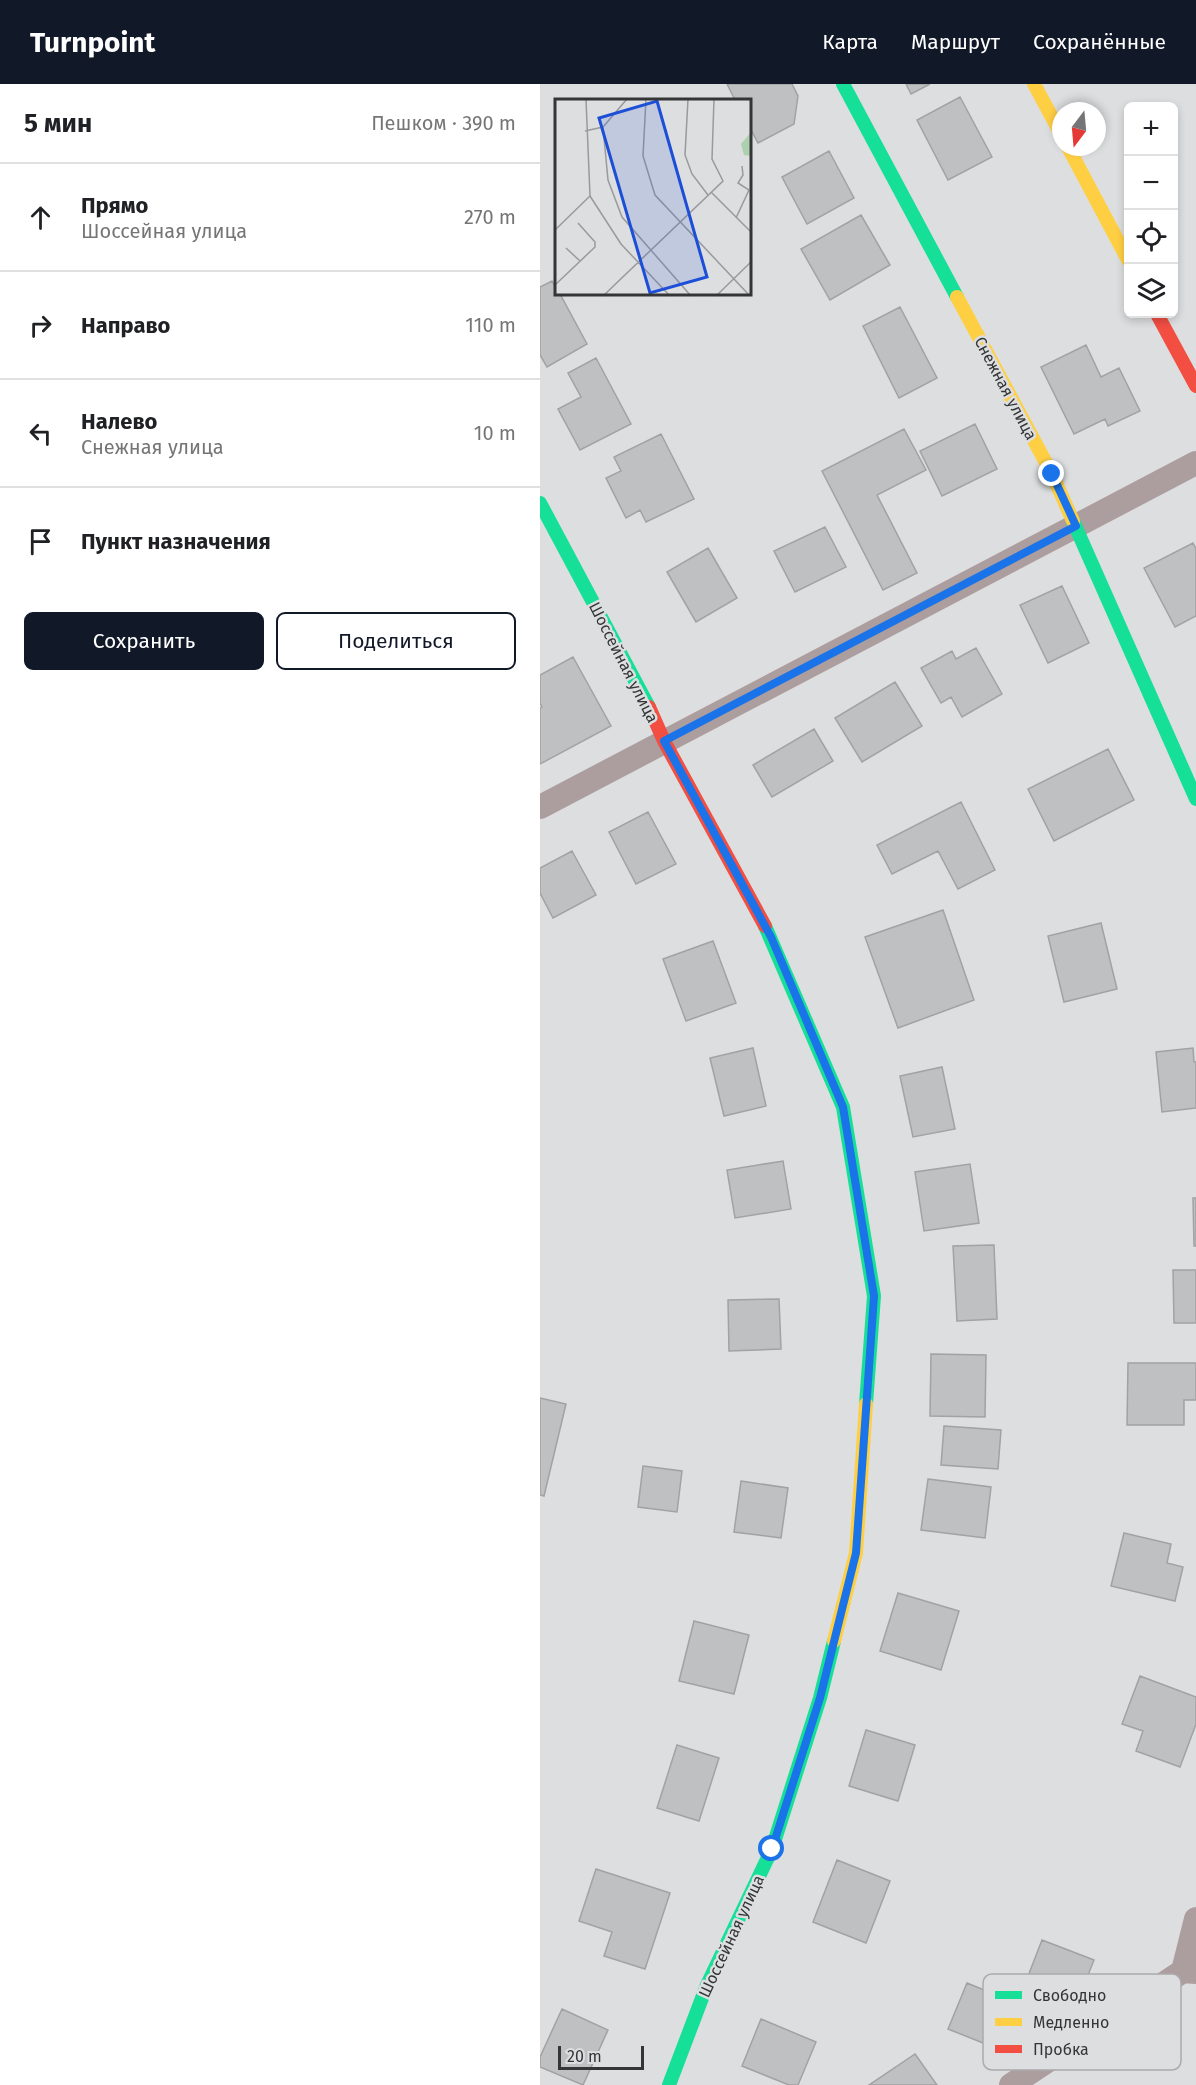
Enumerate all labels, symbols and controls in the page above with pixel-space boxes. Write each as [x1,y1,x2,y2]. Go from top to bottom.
text: Turnpoint [30,26,155,59]
text: Карта [822,29,878,55]
text: Маршрут [911,29,1000,55]
text: Сохранённые [1033,29,1166,55]
inset map [555,99,752,296]
north arrow [1052,102,1106,156]
map controls [1124,102,1178,318]
button: + [1124,102,1178,156]
text: 5 мин [24,108,92,139]
text: Пешком · 390 m [371,111,516,135]
button: − [1124,156,1178,210]
text: Прямо [81,192,148,219]
icon: ahead [24,201,57,234]
text: 270 m [464,205,516,229]
button: locate [1124,210,1178,264]
text: Шоссейная улица [81,219,247,243]
button: layers [1124,264,1178,318]
icon: right [24,309,57,342]
text: Направо [81,312,170,339]
text: 110 m [465,313,516,337]
street label: Снежная улица [970,333,1041,443]
text: Налево [81,408,157,435]
icon: left [24,417,57,450]
text: 10 m [474,421,516,445]
text: Снежная улица [81,435,224,459]
route end [1038,460,1064,486]
icon: arrive [24,525,57,558]
text: Пункт назначения [81,528,271,555]
street label: Шоссейная улица [585,599,662,726]
button: Сохранить [24,612,264,670]
button: Поделиться [276,612,516,670]
route start [758,1835,784,1861]
street label: Шоссейная улица [695,1872,768,2000]
legend [983,1974,1181,2070]
text: Свободно [1033,1986,1106,2005]
text: Медленно [1033,2013,1109,2032]
text: Пробка [1033,2040,1089,2059]
scale bar [558,2043,644,2070]
text: 20 m [567,2047,602,2066]

